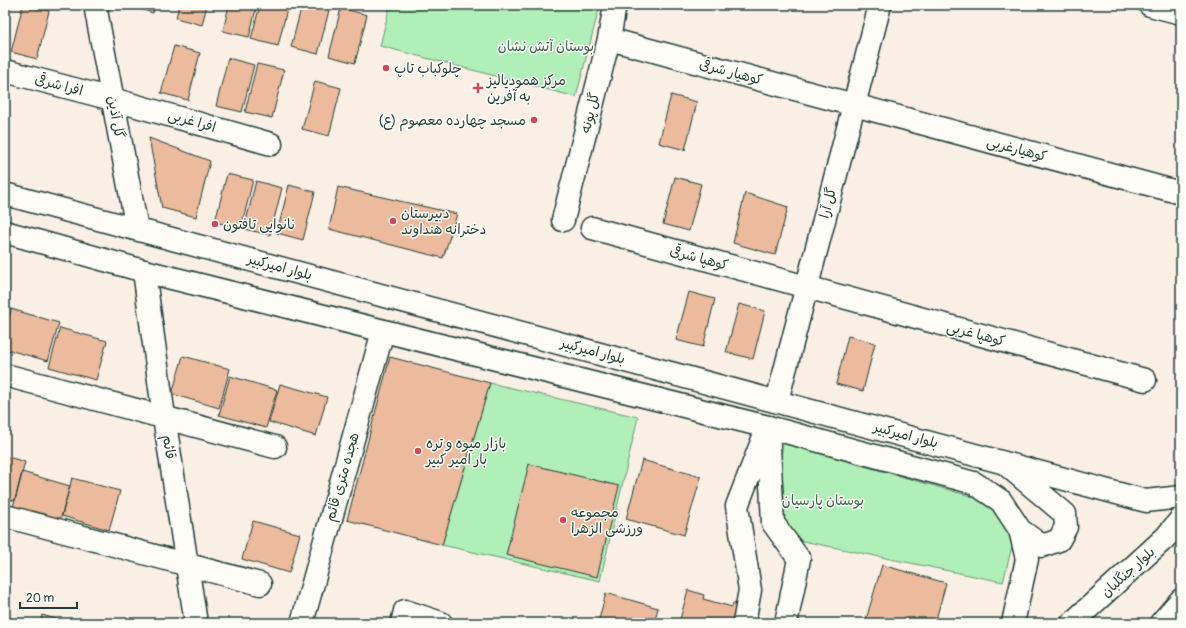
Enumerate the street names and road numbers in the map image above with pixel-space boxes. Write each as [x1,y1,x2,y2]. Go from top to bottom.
street label: کوهیار شرقی [697,55,765,89]
street label: افرا شرقی [33,70,85,100]
street label: گل پونه [577,91,604,135]
street label: گل آذین [104,94,128,140]
street label: افرا غربی [166,106,218,136]
street label: کوهیارغربی [985,133,1049,165]
street label: گل آرا [816,186,840,220]
street label: کوهپا شرقی [668,242,730,275]
street label: بلوار امیرکبیر [245,250,314,284]
street label: کوهپا غربی [945,318,1007,351]
street label: بلوار امیرکبیر [558,334,627,368]
street label: بلوار امیرکبیر [871,418,940,452]
street label: هجده متری قائم [321,431,365,524]
street label: قائم [157,434,179,461]
street label: بلوار جنگلبان [1097,543,1159,601]

